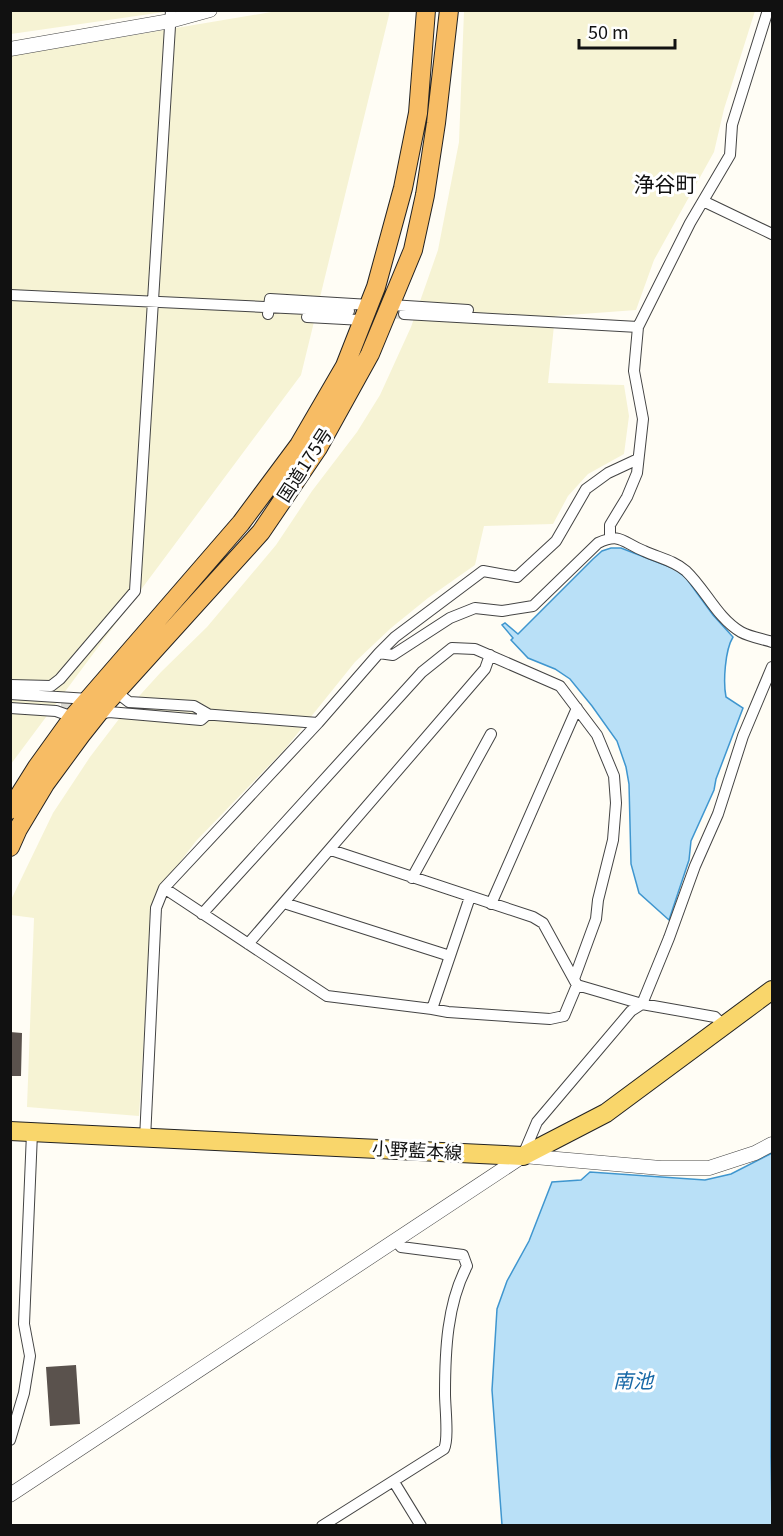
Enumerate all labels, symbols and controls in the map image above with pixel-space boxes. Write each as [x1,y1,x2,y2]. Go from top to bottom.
scale bar [579,12,675,50]
text: 50 m [588,18,629,44]
district label: 浄谷町 [634,168,697,198]
street label: 国道175号 [270,422,337,506]
street label: 小野藍本線 [371,1134,463,1164]
water label: 南池 [613,1365,655,1394]

